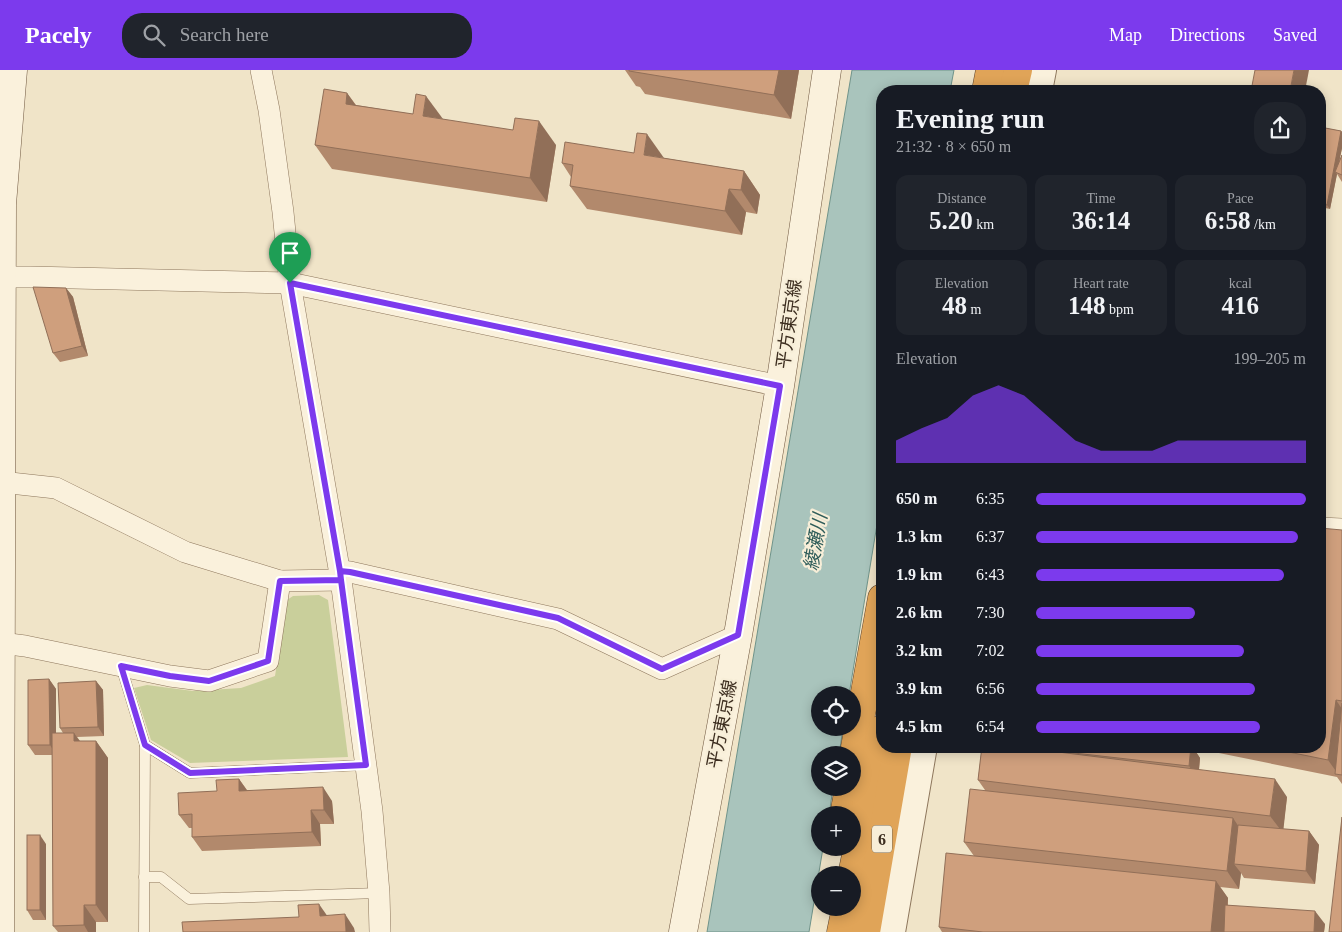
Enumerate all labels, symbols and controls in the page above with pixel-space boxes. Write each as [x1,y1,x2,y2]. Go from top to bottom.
search box [122,13,472,58]
icon: search [140,21,168,49]
text: Pacely [25,22,92,48]
text: Search here [180,24,269,45]
text: Map [1109,25,1142,45]
text: Directions [1170,25,1245,45]
text: Saved [1273,25,1317,45]
button: share [1254,102,1306,154]
text: Evening run [896,103,1045,134]
text: 21:32 · 8 × 650 m [896,138,1011,155]
text: Distance [937,191,986,206]
text: Time [1086,191,1116,206]
text: Pace [1227,191,1254,206]
text: 5.20 [929,207,973,234]
text: 36:14 [1072,207,1130,234]
text: 6:58 [1205,207,1251,234]
text: km [973,217,994,232]
text: /km [1251,217,1276,232]
pin [269,232,311,283]
icon: arrive [276,239,304,267]
text: Elevation [935,276,988,291]
text: Heart rate [1073,276,1129,291]
text: kcal [1229,276,1252,291]
street label: 平方東京線 [773,278,805,370]
text: 48 [942,292,967,319]
text: 148 [1068,292,1106,319]
text: 416 [1222,292,1259,319]
text: m [967,302,981,317]
text: bpm [1106,302,1134,317]
text: Elevation [896,350,957,367]
text: 199–205 m [1234,350,1306,367]
text: 650 m [896,490,937,507]
text: 6:35 [976,490,1004,507]
water label: 綾瀬川 [800,510,831,572]
text: 1.3 km [896,528,942,545]
text: 6:37 [976,528,1004,545]
text: 1.9 km [896,566,942,583]
text: 6:43 [976,566,1004,583]
text: 2.6 km [896,604,942,621]
text: 7:30 [976,604,1004,621]
text: 3.2 km [896,642,942,659]
text: 7:02 [976,642,1004,659]
street label: 平方東京線 [704,678,740,770]
text: 3.9 km [896,680,942,697]
text: 6:56 [976,680,1004,697]
map controls [811,686,861,916]
button: locate [811,686,861,736]
text: 4.5 km [896,718,942,735]
text: 6:54 [976,718,1004,735]
button: layers [811,746,861,796]
button: + [811,806,861,856]
road number: 6 [872,826,892,852]
button: − [811,866,861,916]

